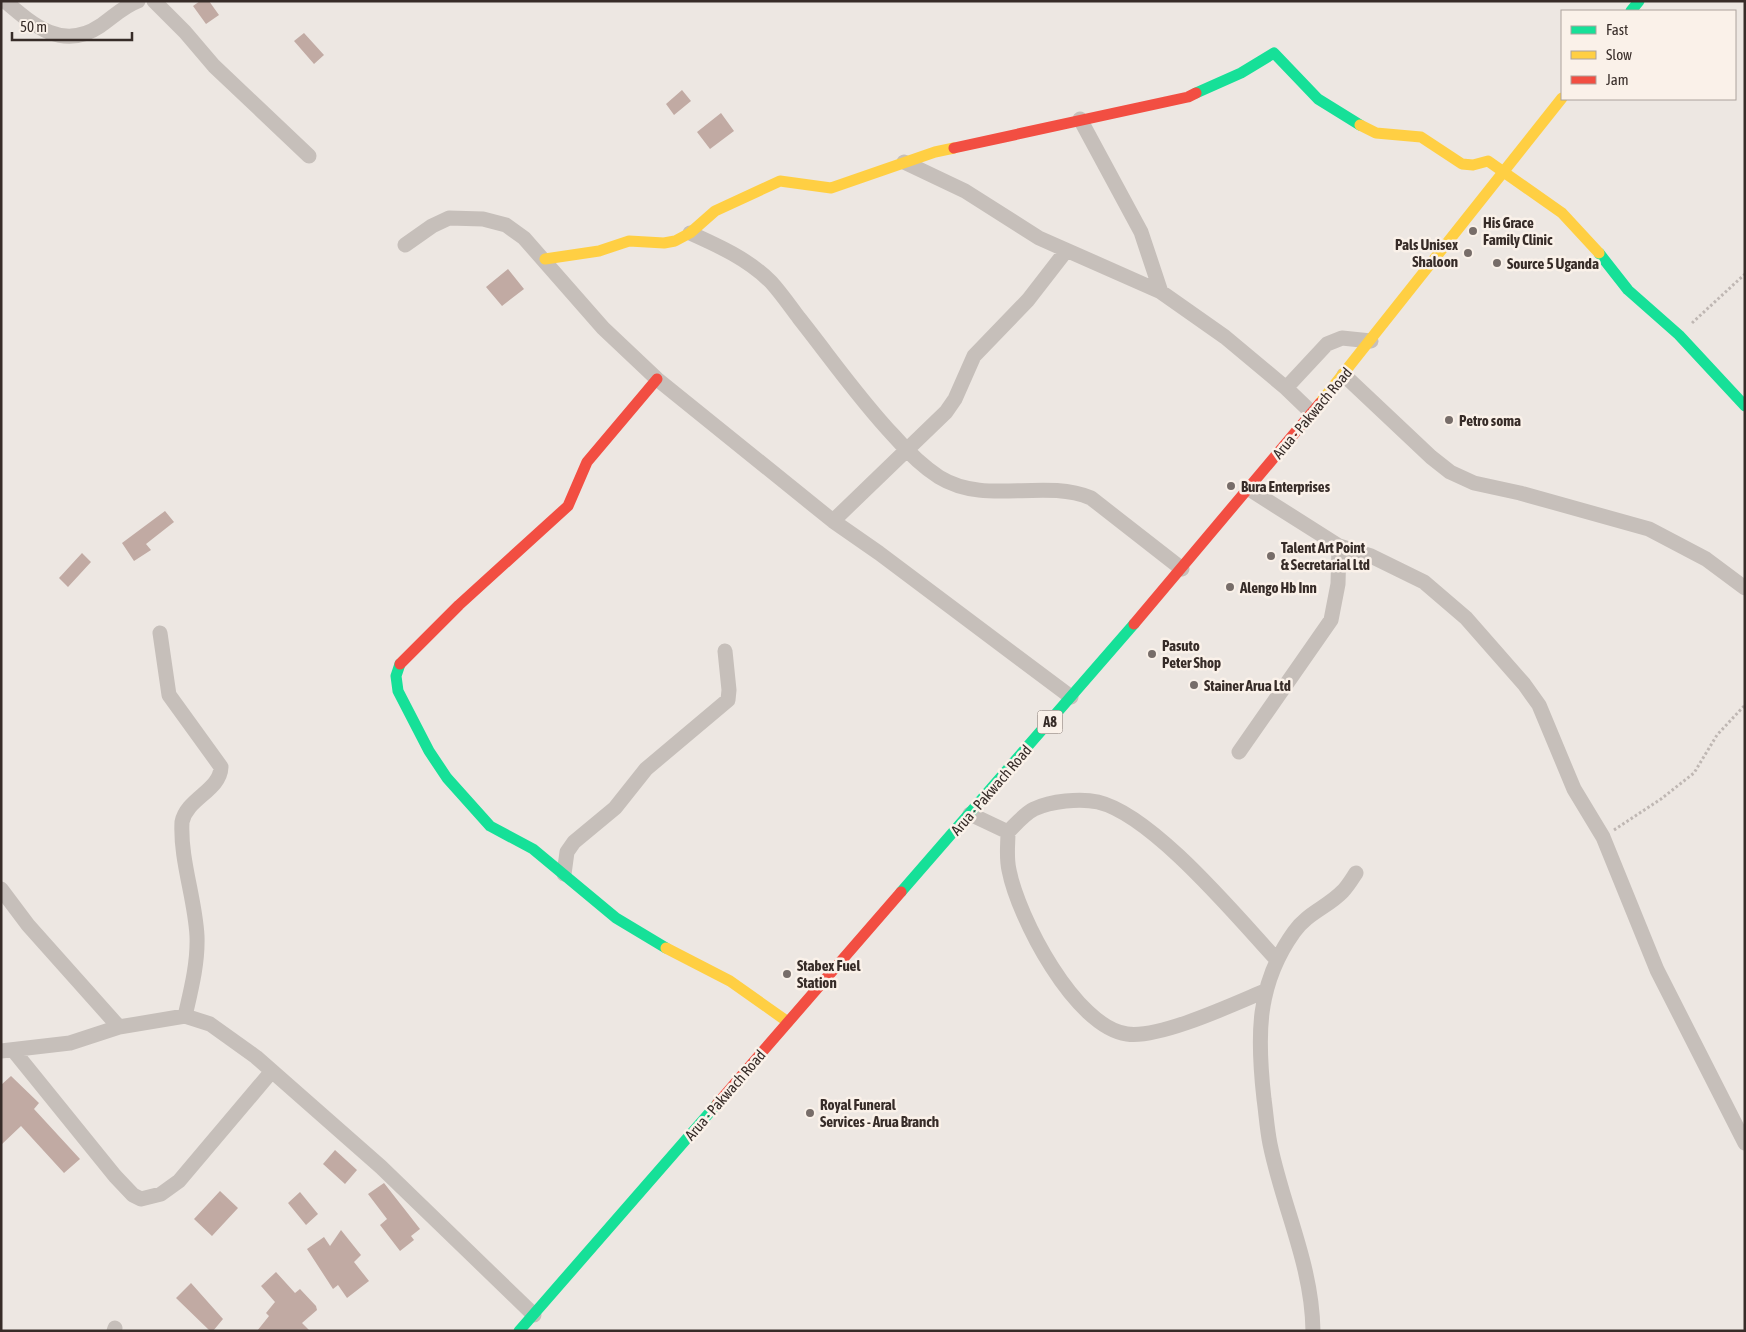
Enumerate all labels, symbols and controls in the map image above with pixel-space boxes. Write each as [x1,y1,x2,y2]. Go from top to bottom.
scale bar [12,10,132,42]
legend [1561,10,1736,100]
text: 50 m [20,18,47,35]
text: Fast [1606,21,1628,38]
text: Slow [1606,46,1632,63]
text: Jam [1606,71,1629,88]
place label: His Grace Family Clinic [1483,214,1553,248]
marker: His Grace Family Clinic [1467,225,1479,237]
place label: Pals Unisex Shaloon [1395,236,1458,270]
marker: Pals Unisex Shaloon [1462,247,1474,259]
place label: Source 5 Uganda [1507,255,1599,272]
marker: Source 5 Uganda [1491,257,1503,269]
street label: Arua - Pakwach Road [1269,364,1355,462]
place label: Petro soma [1459,412,1521,429]
marker: Petro soma [1443,414,1455,426]
place label: Bura Enterprises [1241,478,1331,495]
marker: Bura Enterprises [1225,480,1237,492]
place label: Talent Art Point & Secretarial Ltd [1281,539,1370,573]
marker: Talent Art Point & Secretarial Ltd [1265,550,1277,562]
place label: Alengo Hb Inn [1239,579,1317,596]
marker: Alengo Hb Inn [1224,581,1236,593]
place label: Pasuto Peter Shop [1162,637,1221,671]
marker: Pasuto Peter Shop [1146,648,1158,660]
place label: Stainer Arua Ltd [1204,677,1291,694]
marker: Stainer Arua Ltd [1188,679,1200,691]
road number: A8 [1038,710,1062,734]
street label: Arua - Pakwach Road [947,741,1035,839]
place label: Stabex Fuel Station [797,957,861,991]
marker: Stabex Fuel Station [781,968,793,980]
street label: Arua - Pakwach Road [681,1046,769,1144]
place label: Royal Funeral Services - Arua Branch [820,1096,939,1130]
marker: Royal Funeral Services - Arua Branch [804,1107,816,1119]

